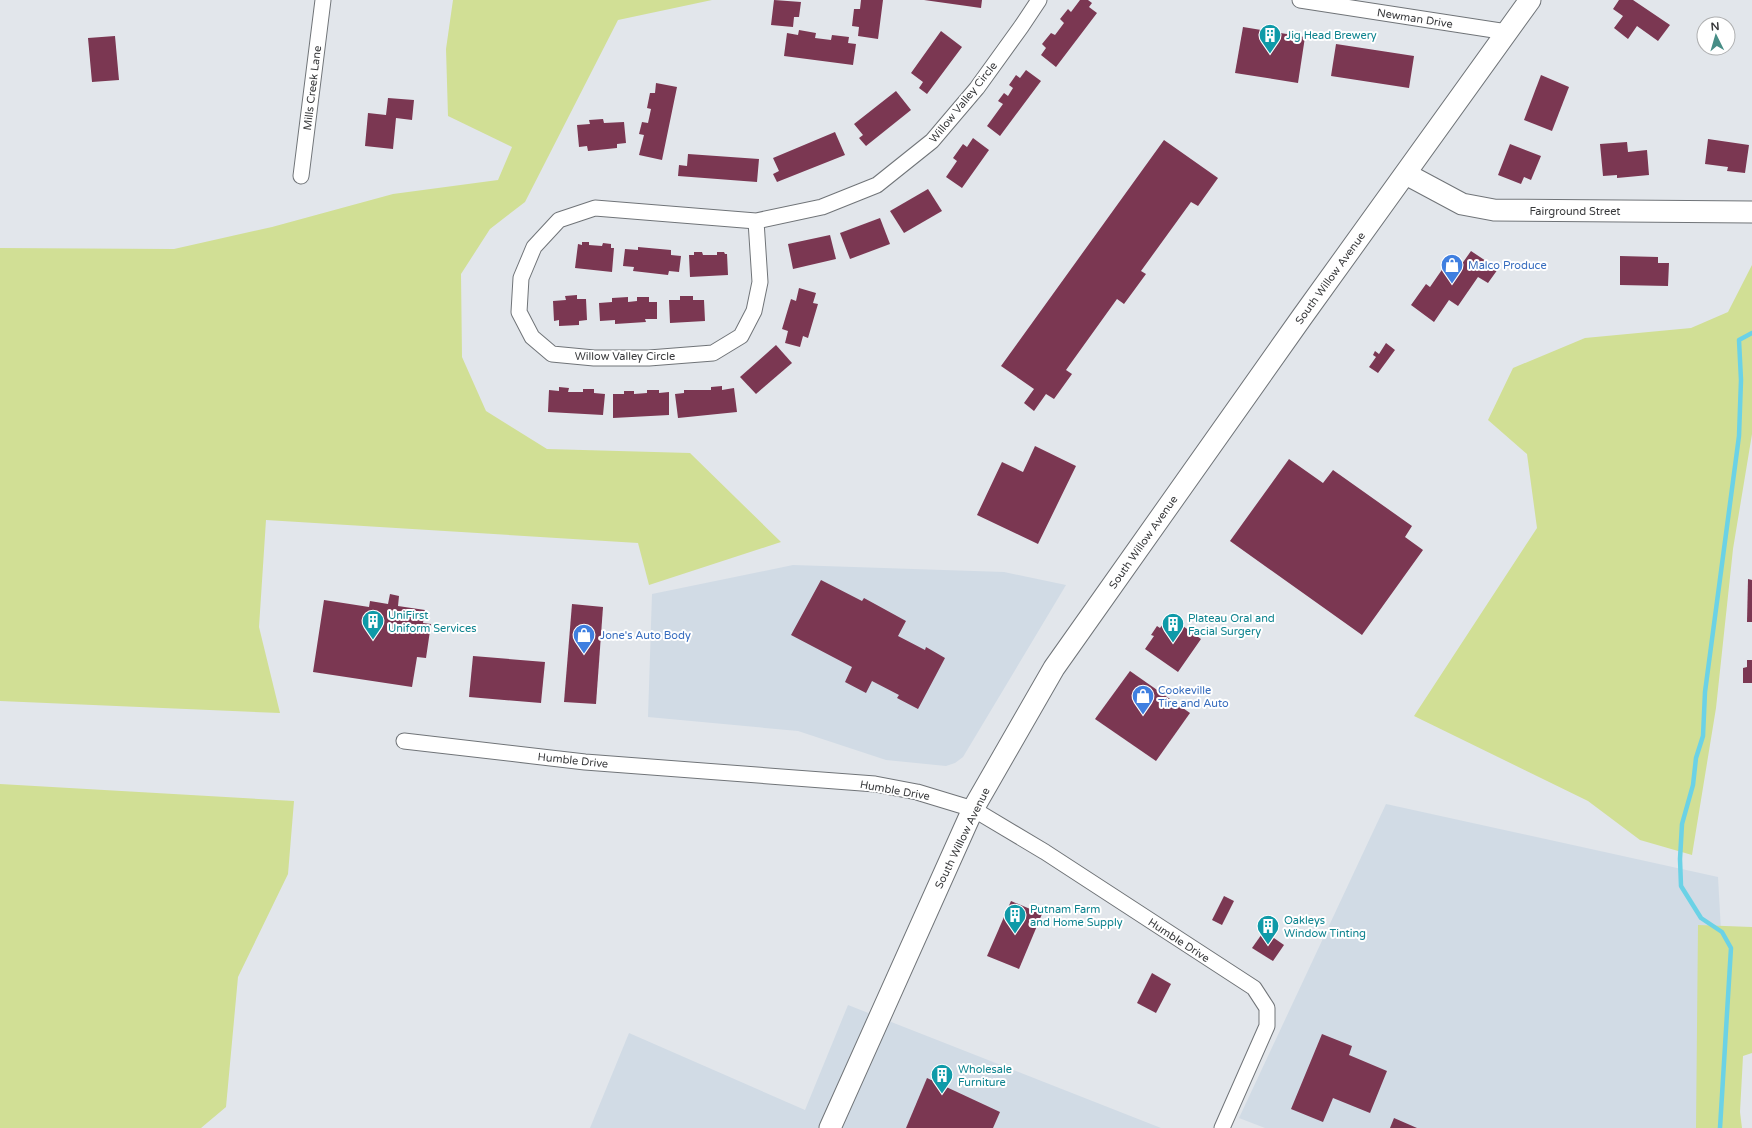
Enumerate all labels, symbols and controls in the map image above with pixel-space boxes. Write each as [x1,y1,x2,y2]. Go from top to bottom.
street label: Newman Drive [1376,6,1454,31]
north arrow [1696,16,1736,56]
text: N [1710,20,1720,33]
building icon: Jig Head Brewery [1257,22,1283,55]
place label: Jig Head Brewery [1286,29,1377,42]
street label: Mills Creek Lane [301,45,324,131]
street label: Willow Valley Circle [927,59,1000,145]
street label: Fairground Street [1529,205,1621,218]
street label: South Willow Avenue [1293,230,1368,327]
shop icon: Malco Produce [1439,252,1465,285]
place label: Malco Produce [1468,259,1547,272]
street label: Willow Valley Circle [575,350,675,363]
street label: South Willow Avenue [1106,493,1180,591]
building icon: UniFirst Uniform Services [360,608,386,641]
place label: UniFirst Uniform Services [388,609,476,635]
building icon: Plateau Oral and Facial Surgery [1160,611,1186,644]
place label: Plateau Oral and Facial Surgery [1188,612,1275,638]
shop icon: Jone's Auto Body [571,622,597,655]
place label: Jone's Auto Body [600,629,691,642]
shop icon: Cookeville Tire and Auto [1130,683,1156,716]
place label: Cookeville Tire and Auto [1158,684,1229,710]
street label: Humble Drive [537,750,609,771]
street label: Humble Drive [859,778,931,803]
street label: South Willow Avenue [932,786,993,891]
building icon: Putnam Farm and Home Supply [1002,902,1028,935]
place label: Putnam Farm and Home Supply [1030,903,1123,929]
building icon: Oakleys Window Tinting [1255,913,1281,946]
place label: Oakleys Window Tinting [1284,914,1366,940]
street label: Humble Drive [1145,916,1212,965]
building icon: Wholesale Furniture [929,1062,955,1095]
place label: Wholesale Furniture [958,1063,1012,1089]

